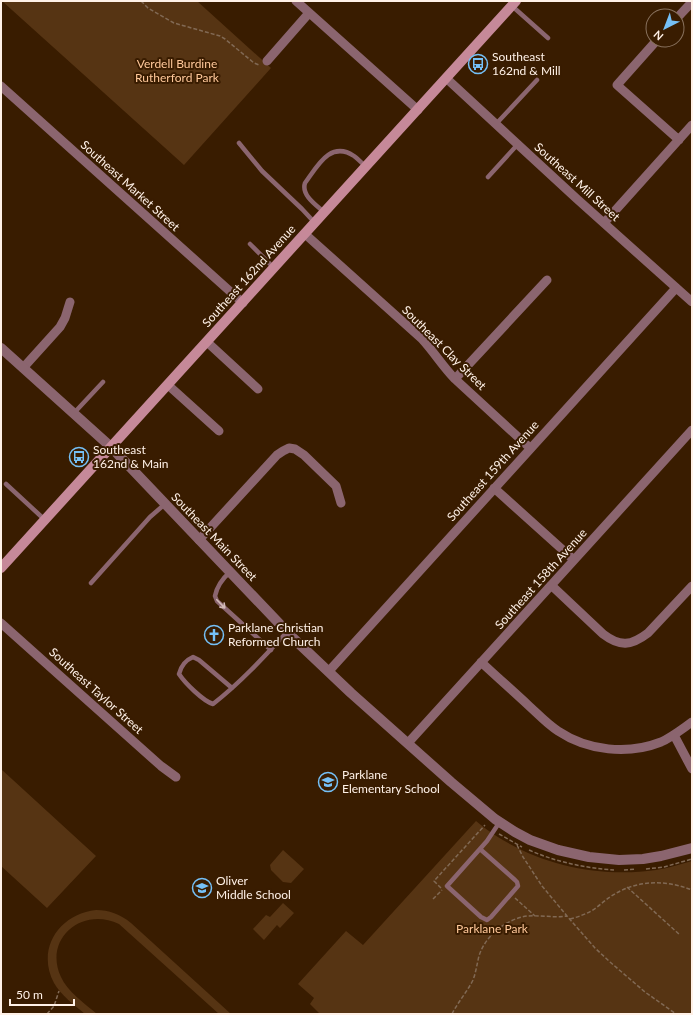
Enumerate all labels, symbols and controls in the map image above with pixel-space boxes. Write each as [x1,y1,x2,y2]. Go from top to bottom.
north arrow [645,8,685,48]
text: N [650,28,665,43]
place label: Southeast 162nd & Mill [492,49,561,78]
bus stop icon: Southeast 162nd & Mill [467,53,489,75]
park label: Verdell Burdine Rutherford Park [135,56,220,85]
street label: Southeast Market Street [78,137,183,235]
street label: Southeast Mill Street [531,139,624,225]
street label: Southeast 162nd Avenue [199,221,299,330]
street label: Southeast Clay Street [399,302,490,393]
street label: Southeast 159th Avenue [444,417,542,524]
place label: Southeast 162nd & Main [93,442,169,471]
bus stop icon: Southeast 162nd & Main [68,446,90,468]
street label: Southeast Main Street [168,489,261,584]
street label: Southeast 158th Avenue [492,525,590,632]
one-way arrow [216,599,226,609]
place label: Parklane Christian Reformed Church [228,620,324,649]
church icon: Parklane Christian Reformed Church [203,624,225,646]
street label: Southeast Taylor Street [46,644,147,737]
place label: Parklane Elementary School [342,767,440,796]
school or university icon: Parklane Elementary School [317,771,339,793]
place label: Oliver Middle School [216,873,291,902]
school or university icon: Oliver Middle School [191,877,213,899]
park label: Parklane Park [456,921,529,936]
scale bar [10,981,74,1007]
text: 50 m [16,987,43,1002]

